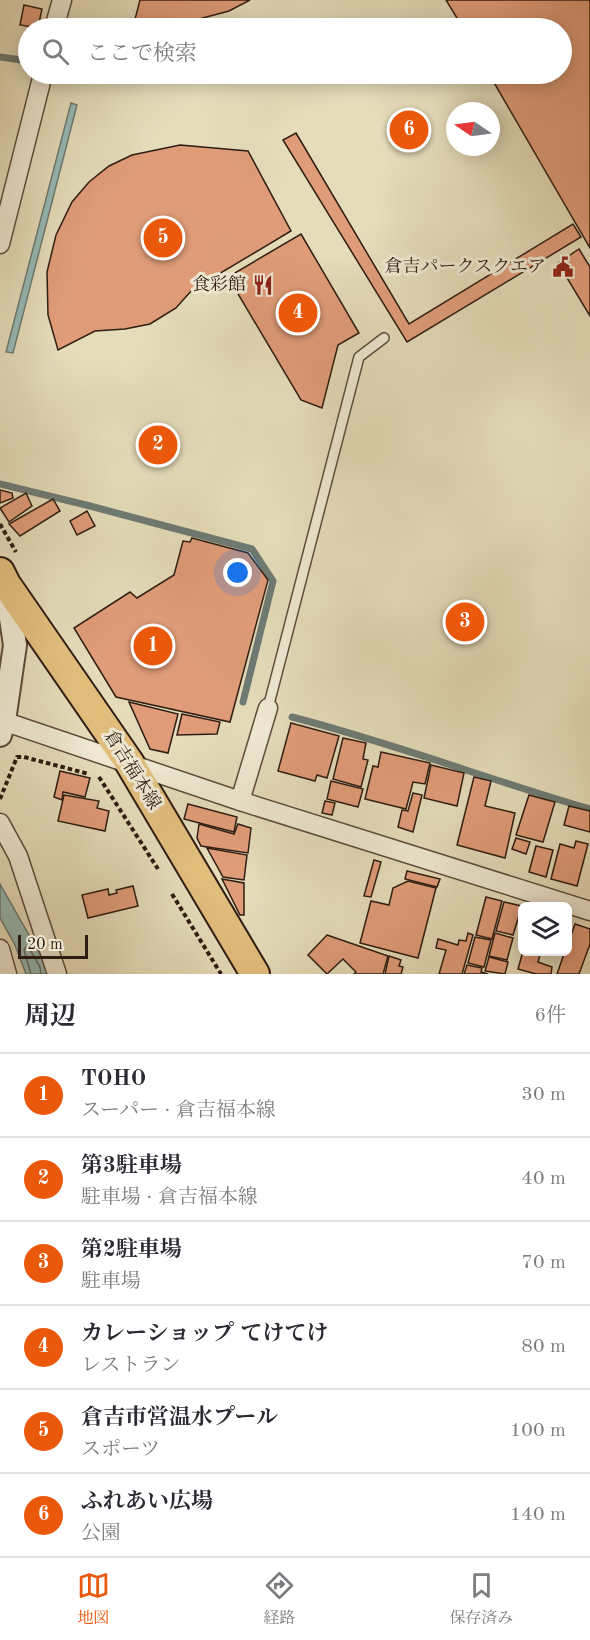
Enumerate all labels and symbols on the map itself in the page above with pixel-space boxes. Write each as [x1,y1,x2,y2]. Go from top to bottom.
north arrow [446,102,500,156]
pin: 6 [390,108,428,152]
pin: 5 [144,216,182,260]
public building icon: 倉吉パークスクエア [551,255,575,279]
place label: 倉吉パークスクエア [385,256,546,276]
restaurant icon: 食彩館 [251,273,275,297]
place label: 食彩館 [192,274,246,294]
pin: 4 [278,290,318,336]
pin: 2 [138,422,178,468]
your location [223,558,252,587]
pin: 3 [446,600,484,644]
pin: 1 [134,624,172,668]
street label: 倉吉福本線 [101,726,165,813]
scale bar [18,932,88,959]

